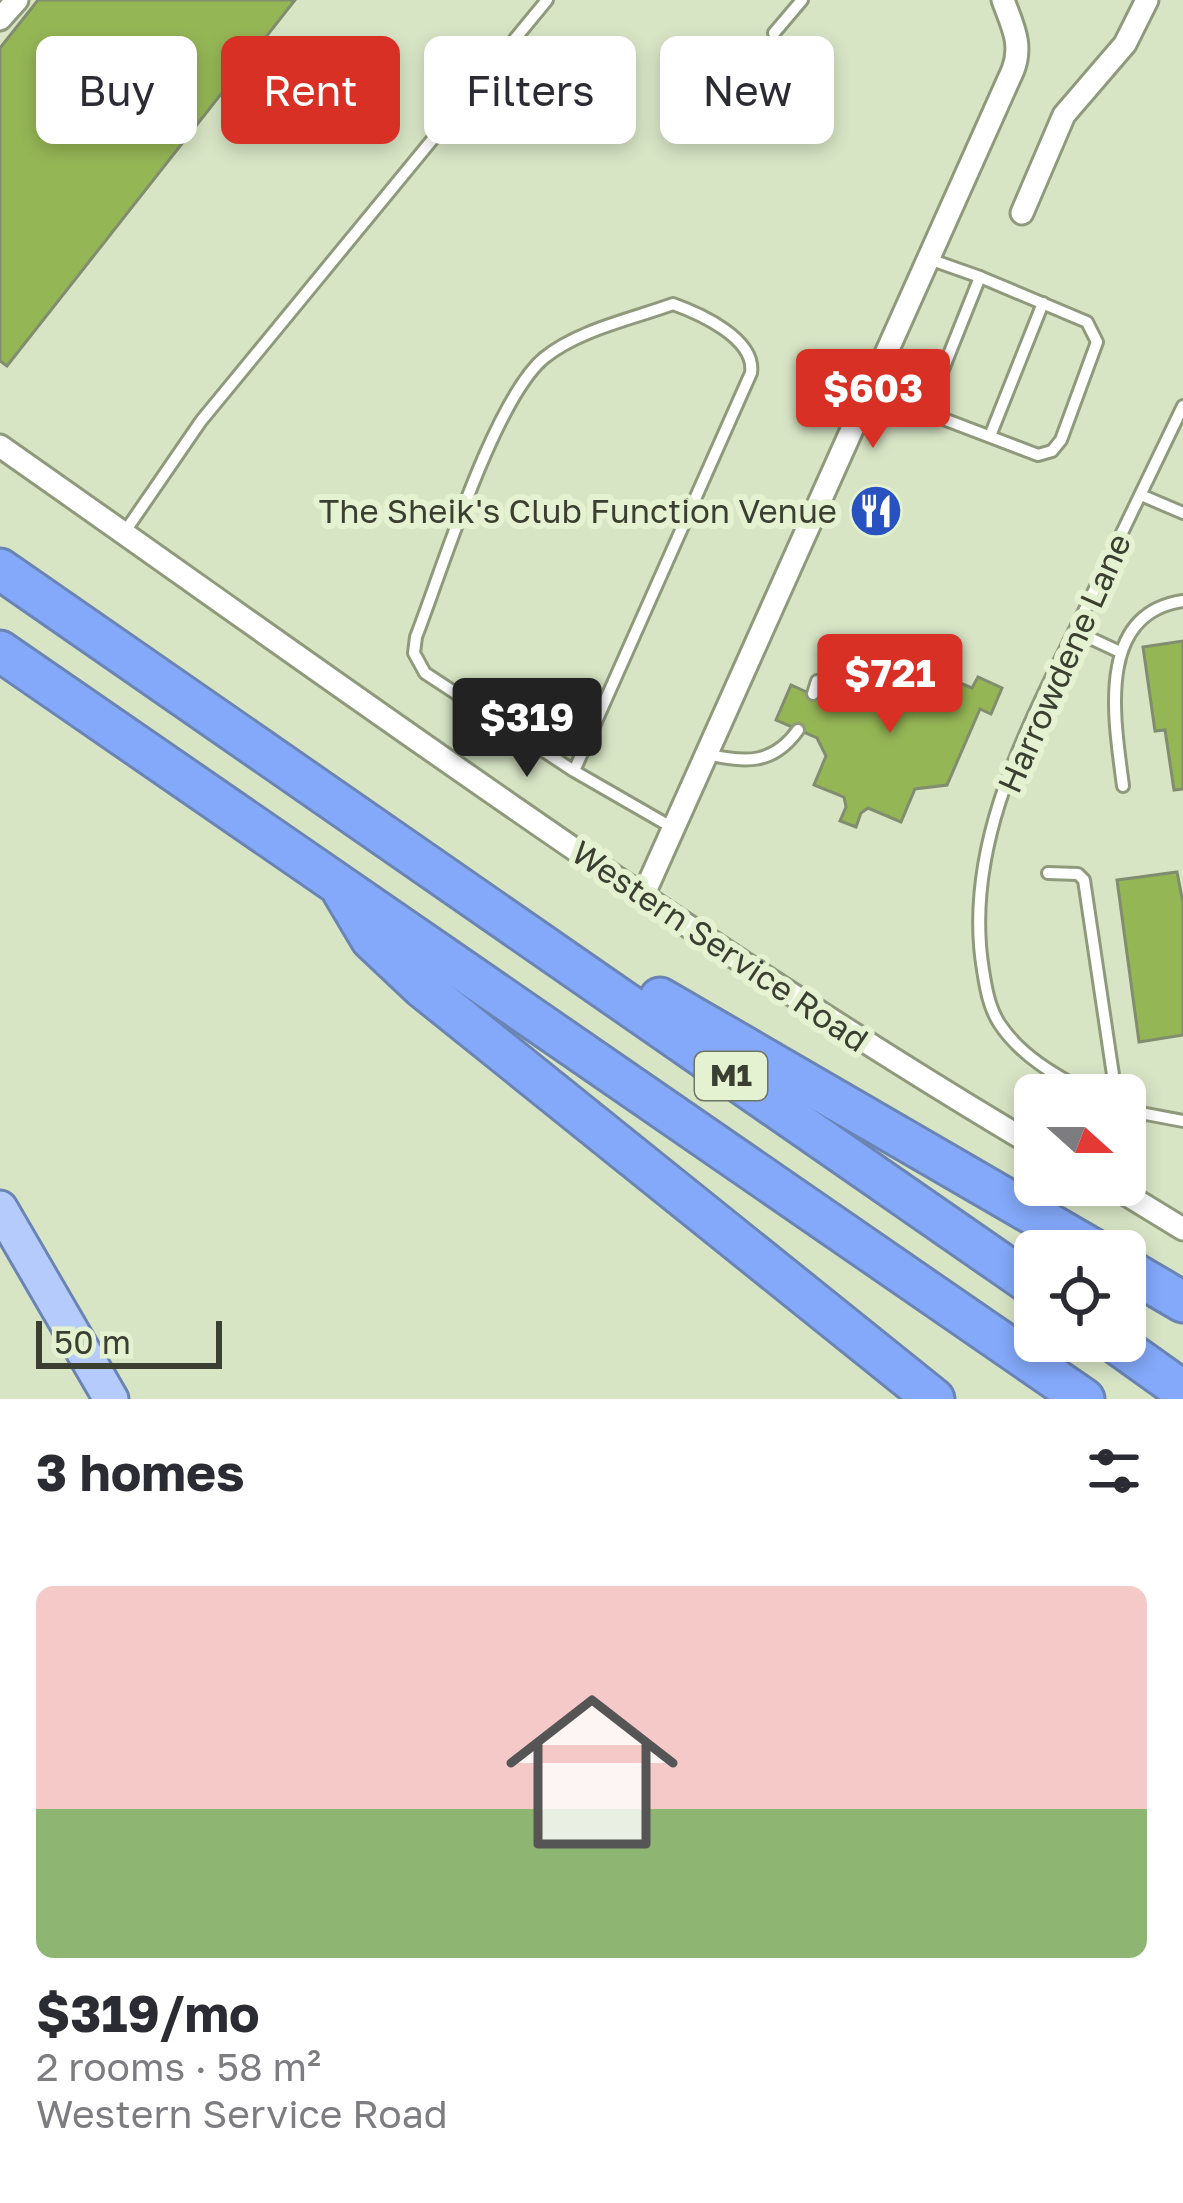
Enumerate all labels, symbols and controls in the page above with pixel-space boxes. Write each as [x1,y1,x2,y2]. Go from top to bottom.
chip: Buy [36,36,197,144]
chip: Rent [221,36,400,144]
chip: Filters [424,36,636,144]
chip: New [660,36,834,144]
pin: $603 [802,349,944,451]
text: $603 [823,364,923,411]
restaurant icon: The Sheik's Club Function Venue [848,483,904,539]
place label: The Sheik's Club Function Venue [319,491,837,530]
street label: Harrowdene Lane [989,527,1138,798]
pin: $721 [819,634,961,736]
text: $721 [844,649,936,696]
pin: $319 [456,678,598,780]
text: $319 [480,693,574,740]
street label: Western Service Road [565,832,876,1059]
road number: M1 [695,1052,767,1100]
north arrow [1014,1074,1146,1206]
map controls [1014,1074,1146,1362]
button: locate [1014,1230,1146,1362]
scale bar [36,1315,222,1368]
text: 50 m [54,1322,131,1361]
icon: filters [1081,1438,1147,1504]
text: 3 homes [36,1441,245,1502]
icon: home [484,1664,700,1880]
text: $319/mo [36,1982,260,2043]
text: 2 rooms · 58 m² [36,2043,321,2090]
text: Western Service Road [36,2090,448,2137]

